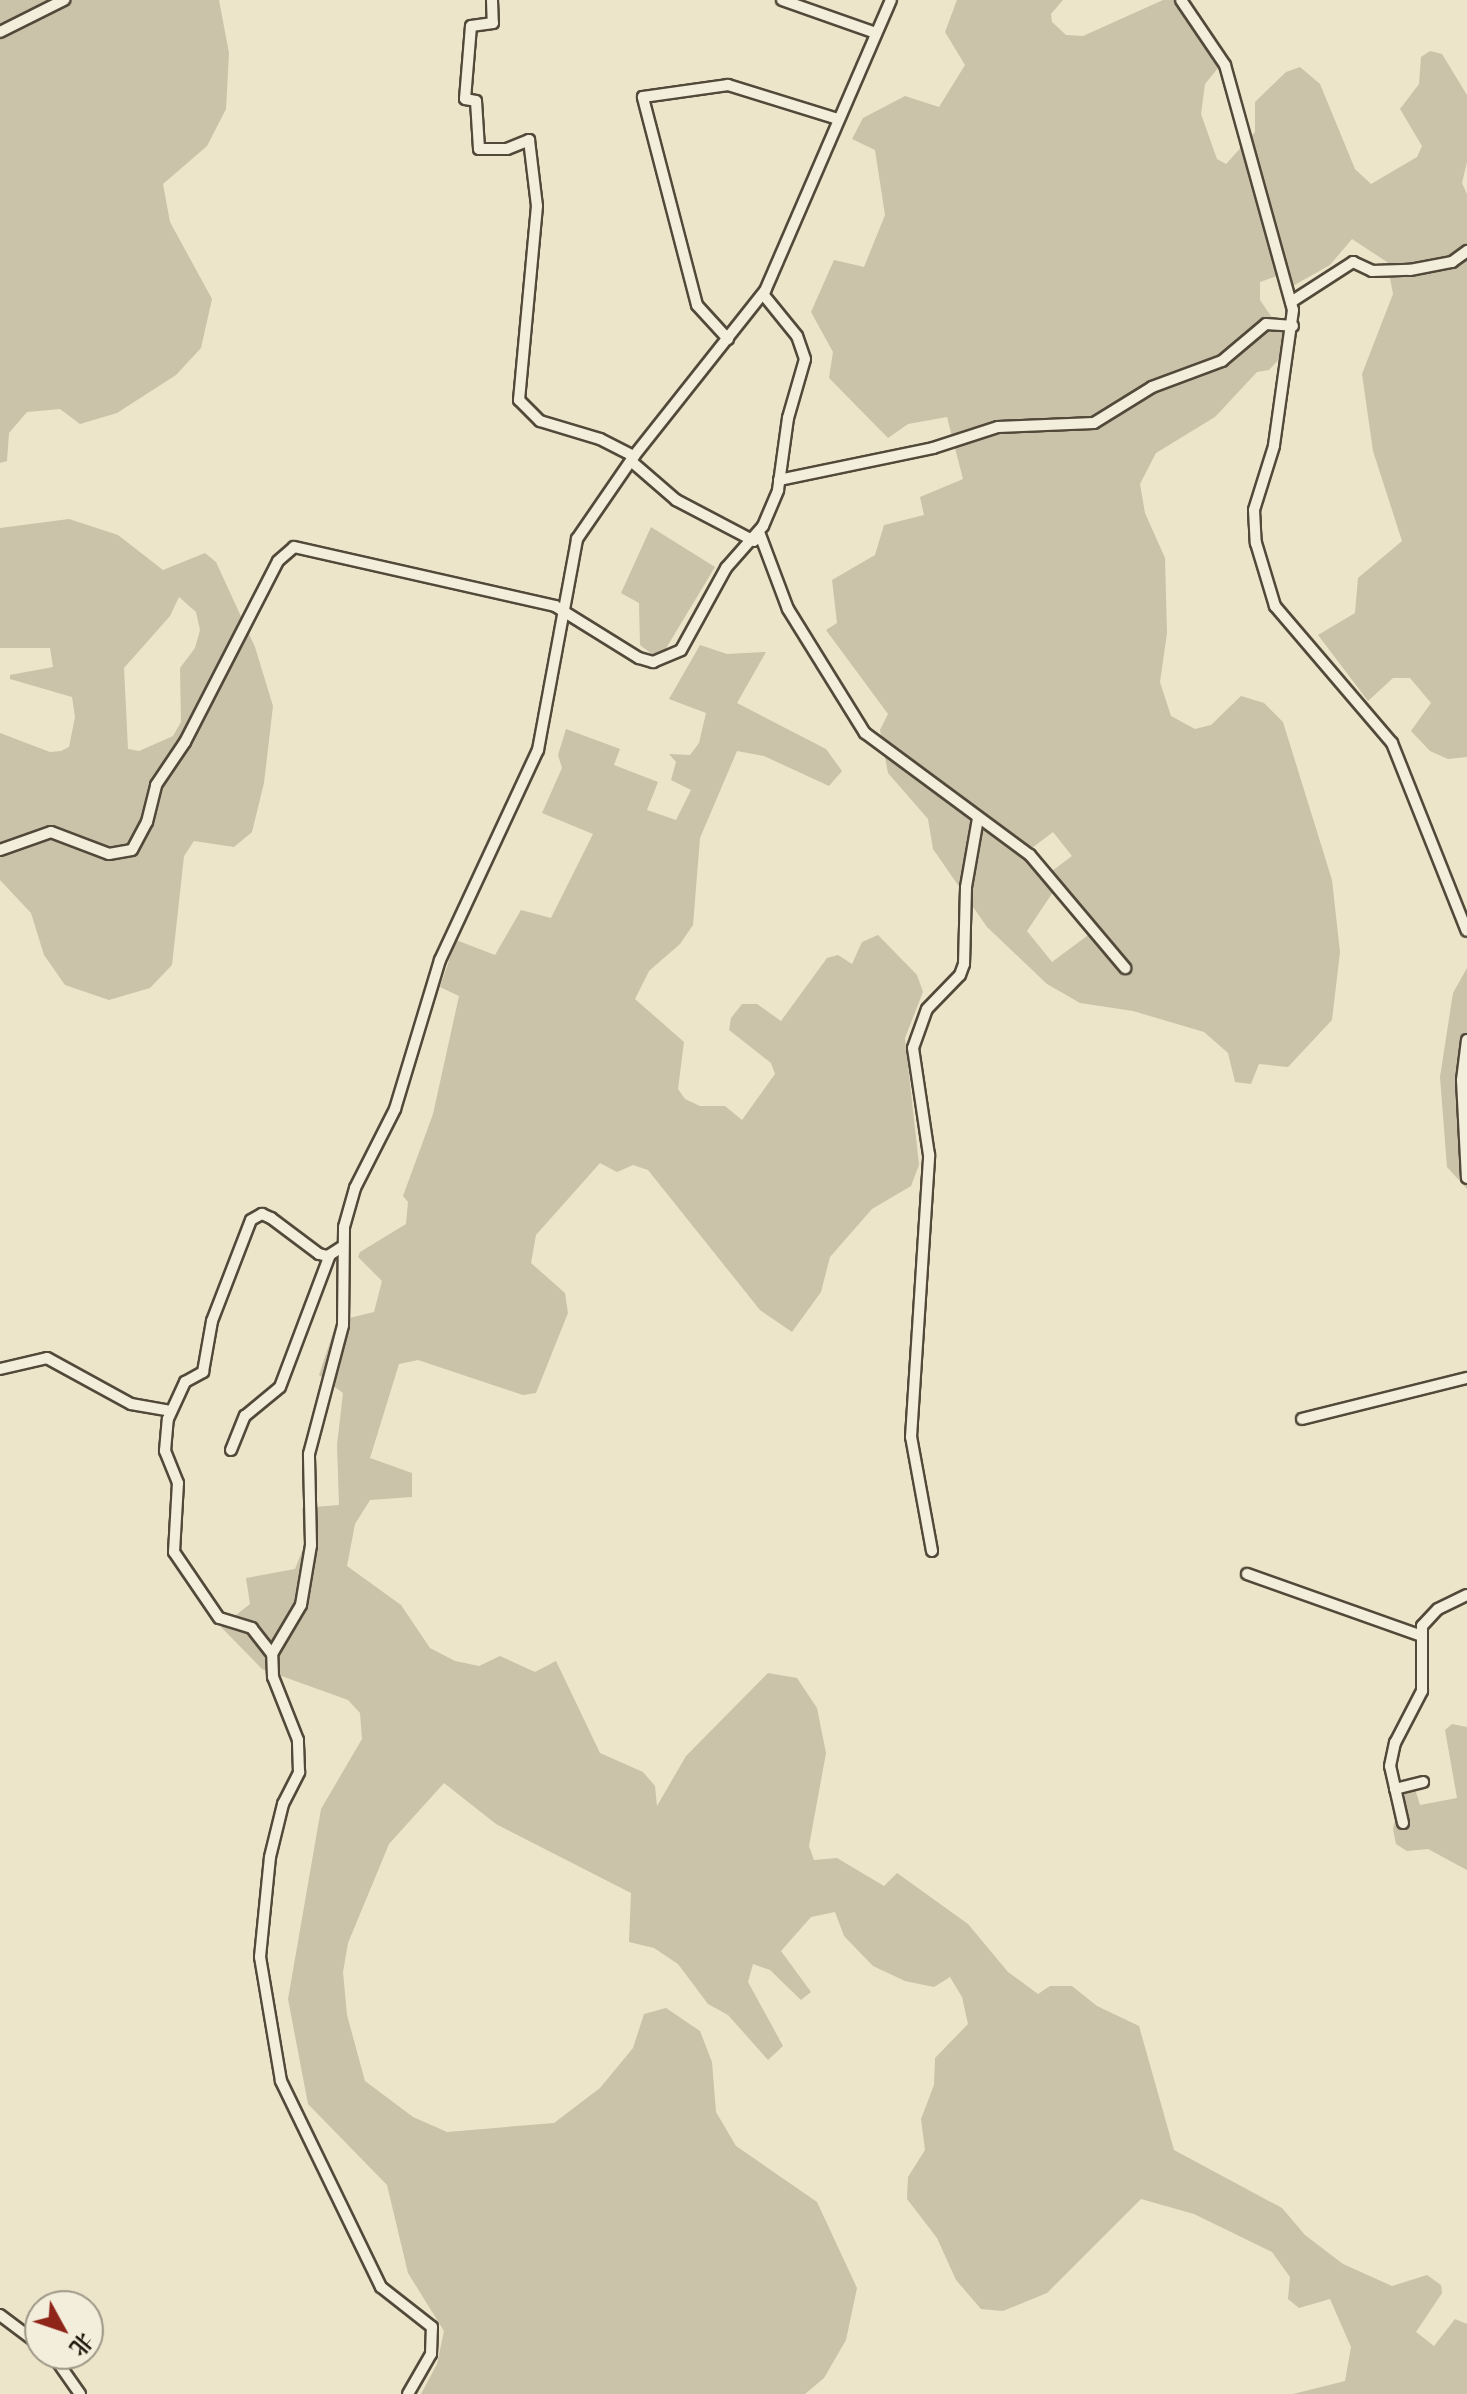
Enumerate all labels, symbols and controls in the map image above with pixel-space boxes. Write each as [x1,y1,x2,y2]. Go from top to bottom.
north arrow [24,2290,104,2370]
text: 北 [64,2327,99,2362]

